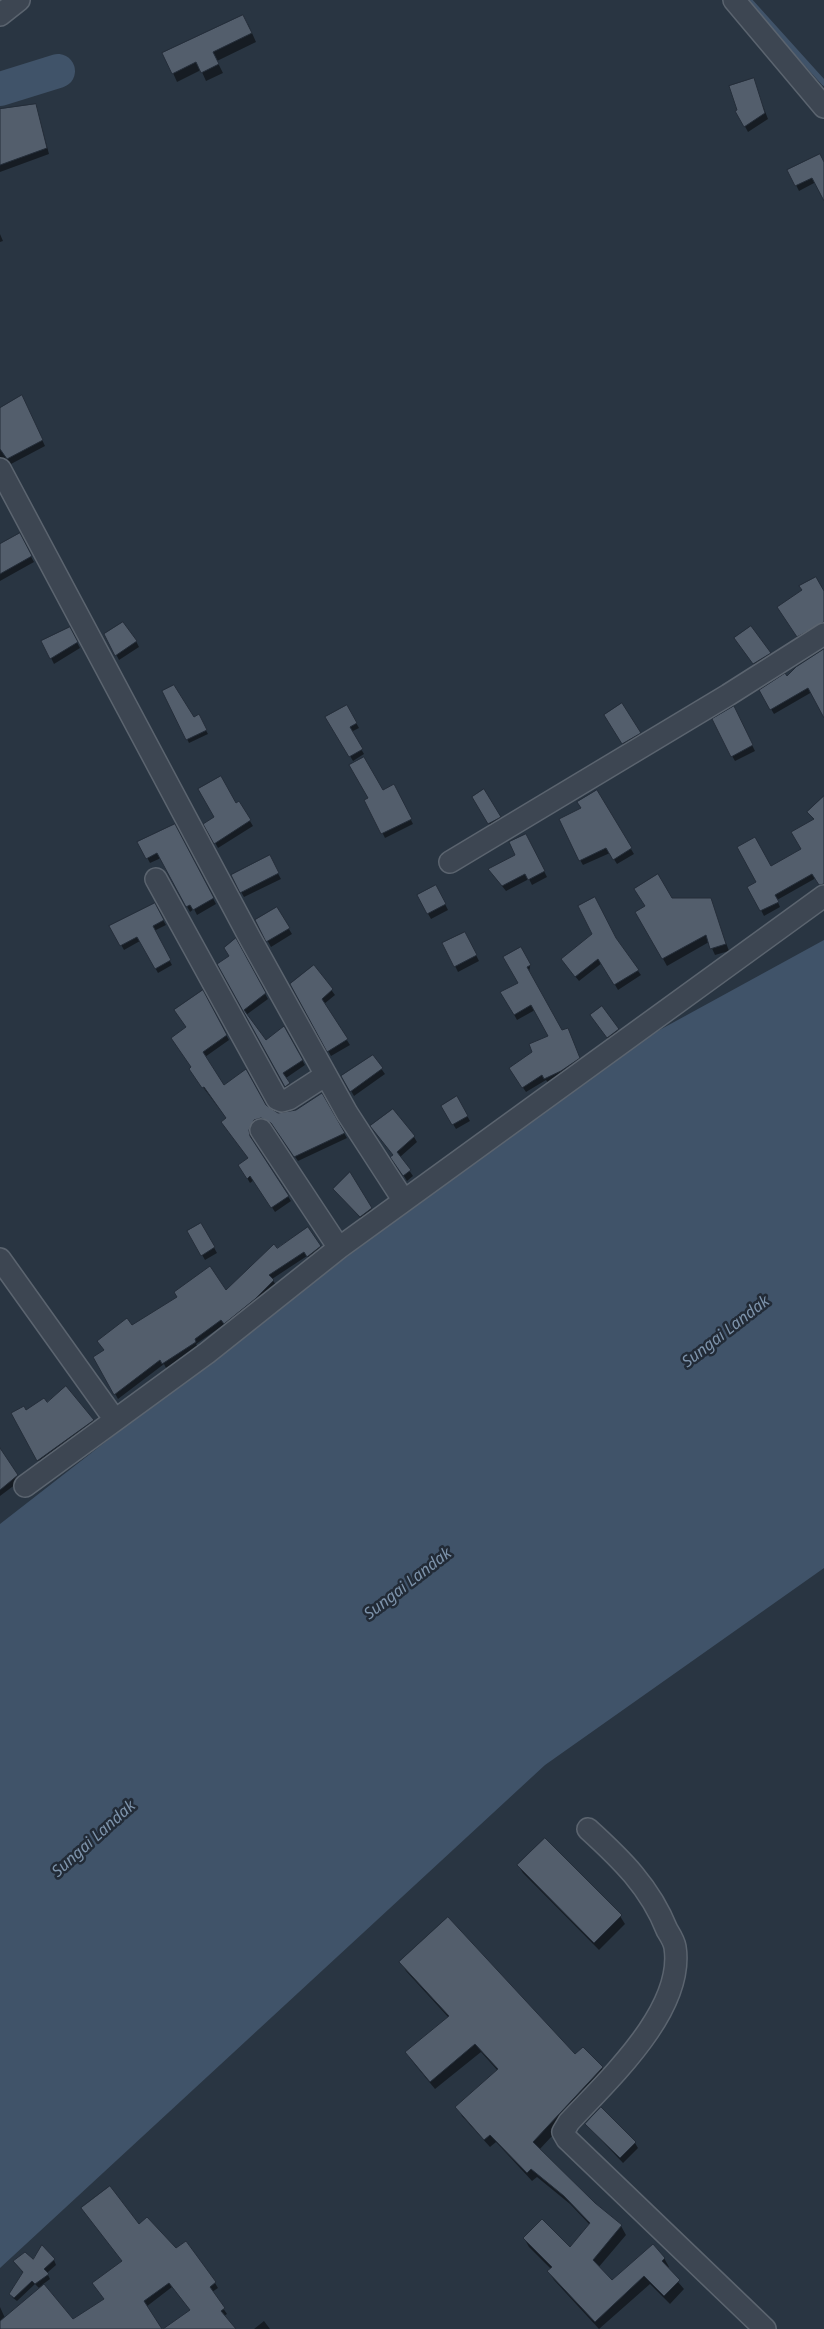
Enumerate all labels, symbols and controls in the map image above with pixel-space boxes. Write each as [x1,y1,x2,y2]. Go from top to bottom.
water label: Sungai Landak [679,1292,773,1372]
water label: Sungai Landak [361,1544,455,1624]
water label: Sungai Landak [48,1797,140,1881]

